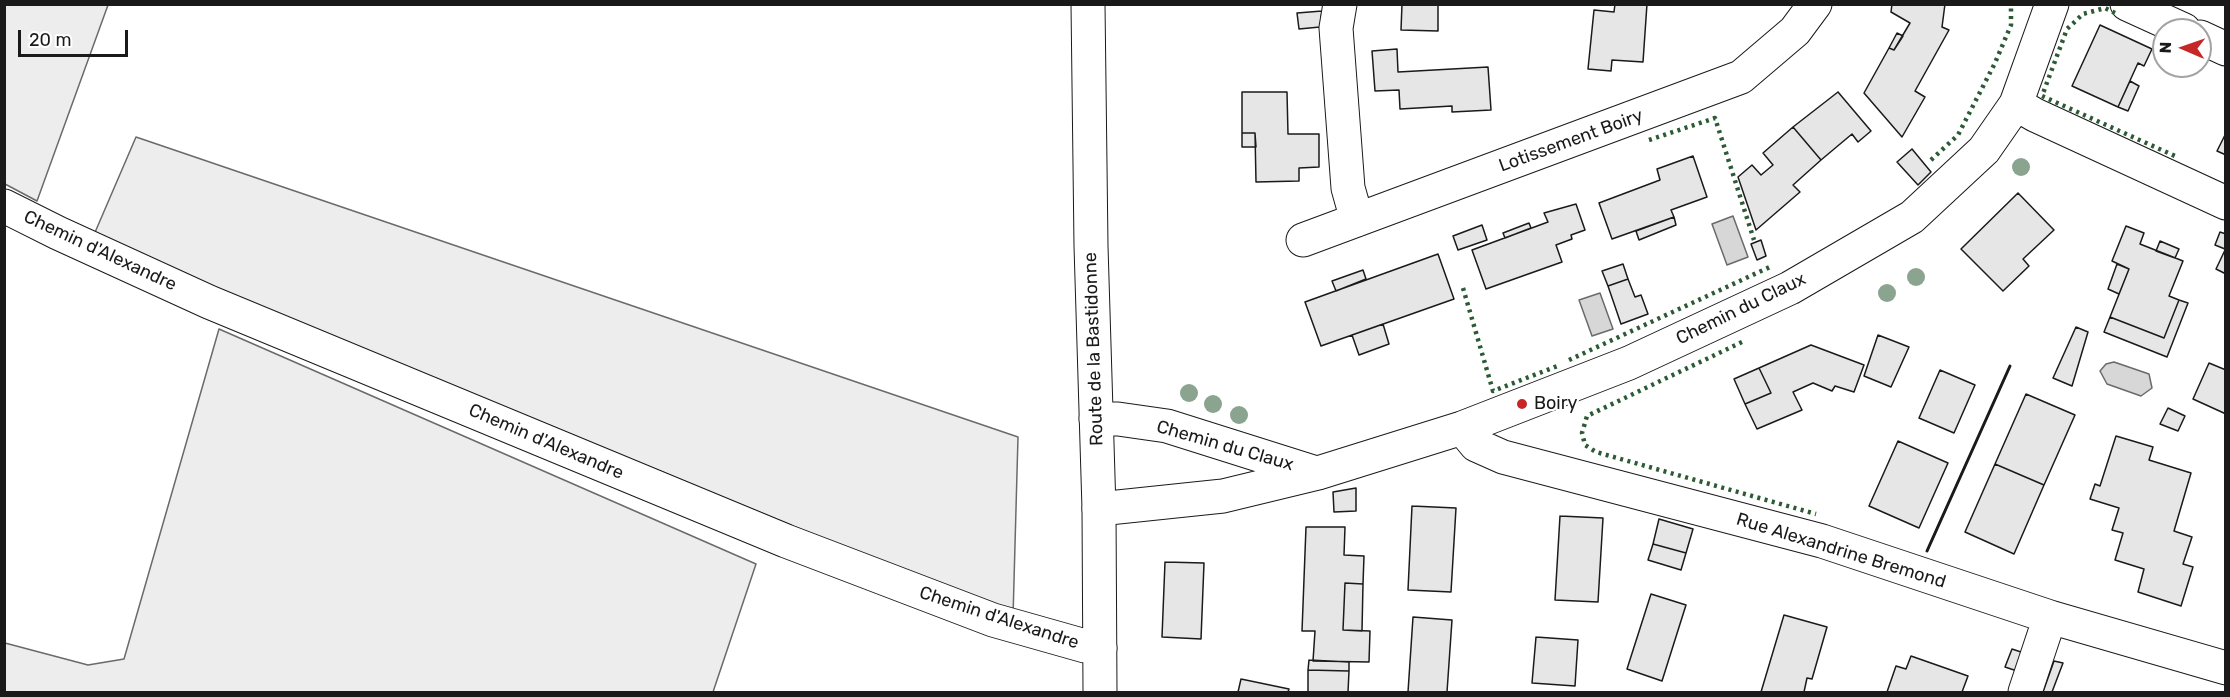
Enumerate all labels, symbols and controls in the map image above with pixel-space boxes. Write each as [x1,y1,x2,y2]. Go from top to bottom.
scale bar [21,18,130,56]
north arrow [2152,18,2212,78]
text: 20 m [29,29,71,51]
text: N [2156,41,2175,54]
street label: Lotissement Boiry [1496,105,1646,177]
street label: Chemin d'Alexandre [20,206,180,296]
street label: Route de la Bastidonne [1080,252,1108,446]
street label: Chemin du Claux [1673,268,1809,350]
place label: Boiry [1534,393,1577,415]
marker: Boiry [1515,397,1529,411]
street label: Chemin d'Alexandre [465,400,627,484]
street label: Chemin du Claux [1154,416,1296,476]
street label: Rue Alexandrine Bremond [1734,509,1948,593]
street label: Chemin d'Alexandre [917,582,1081,654]

